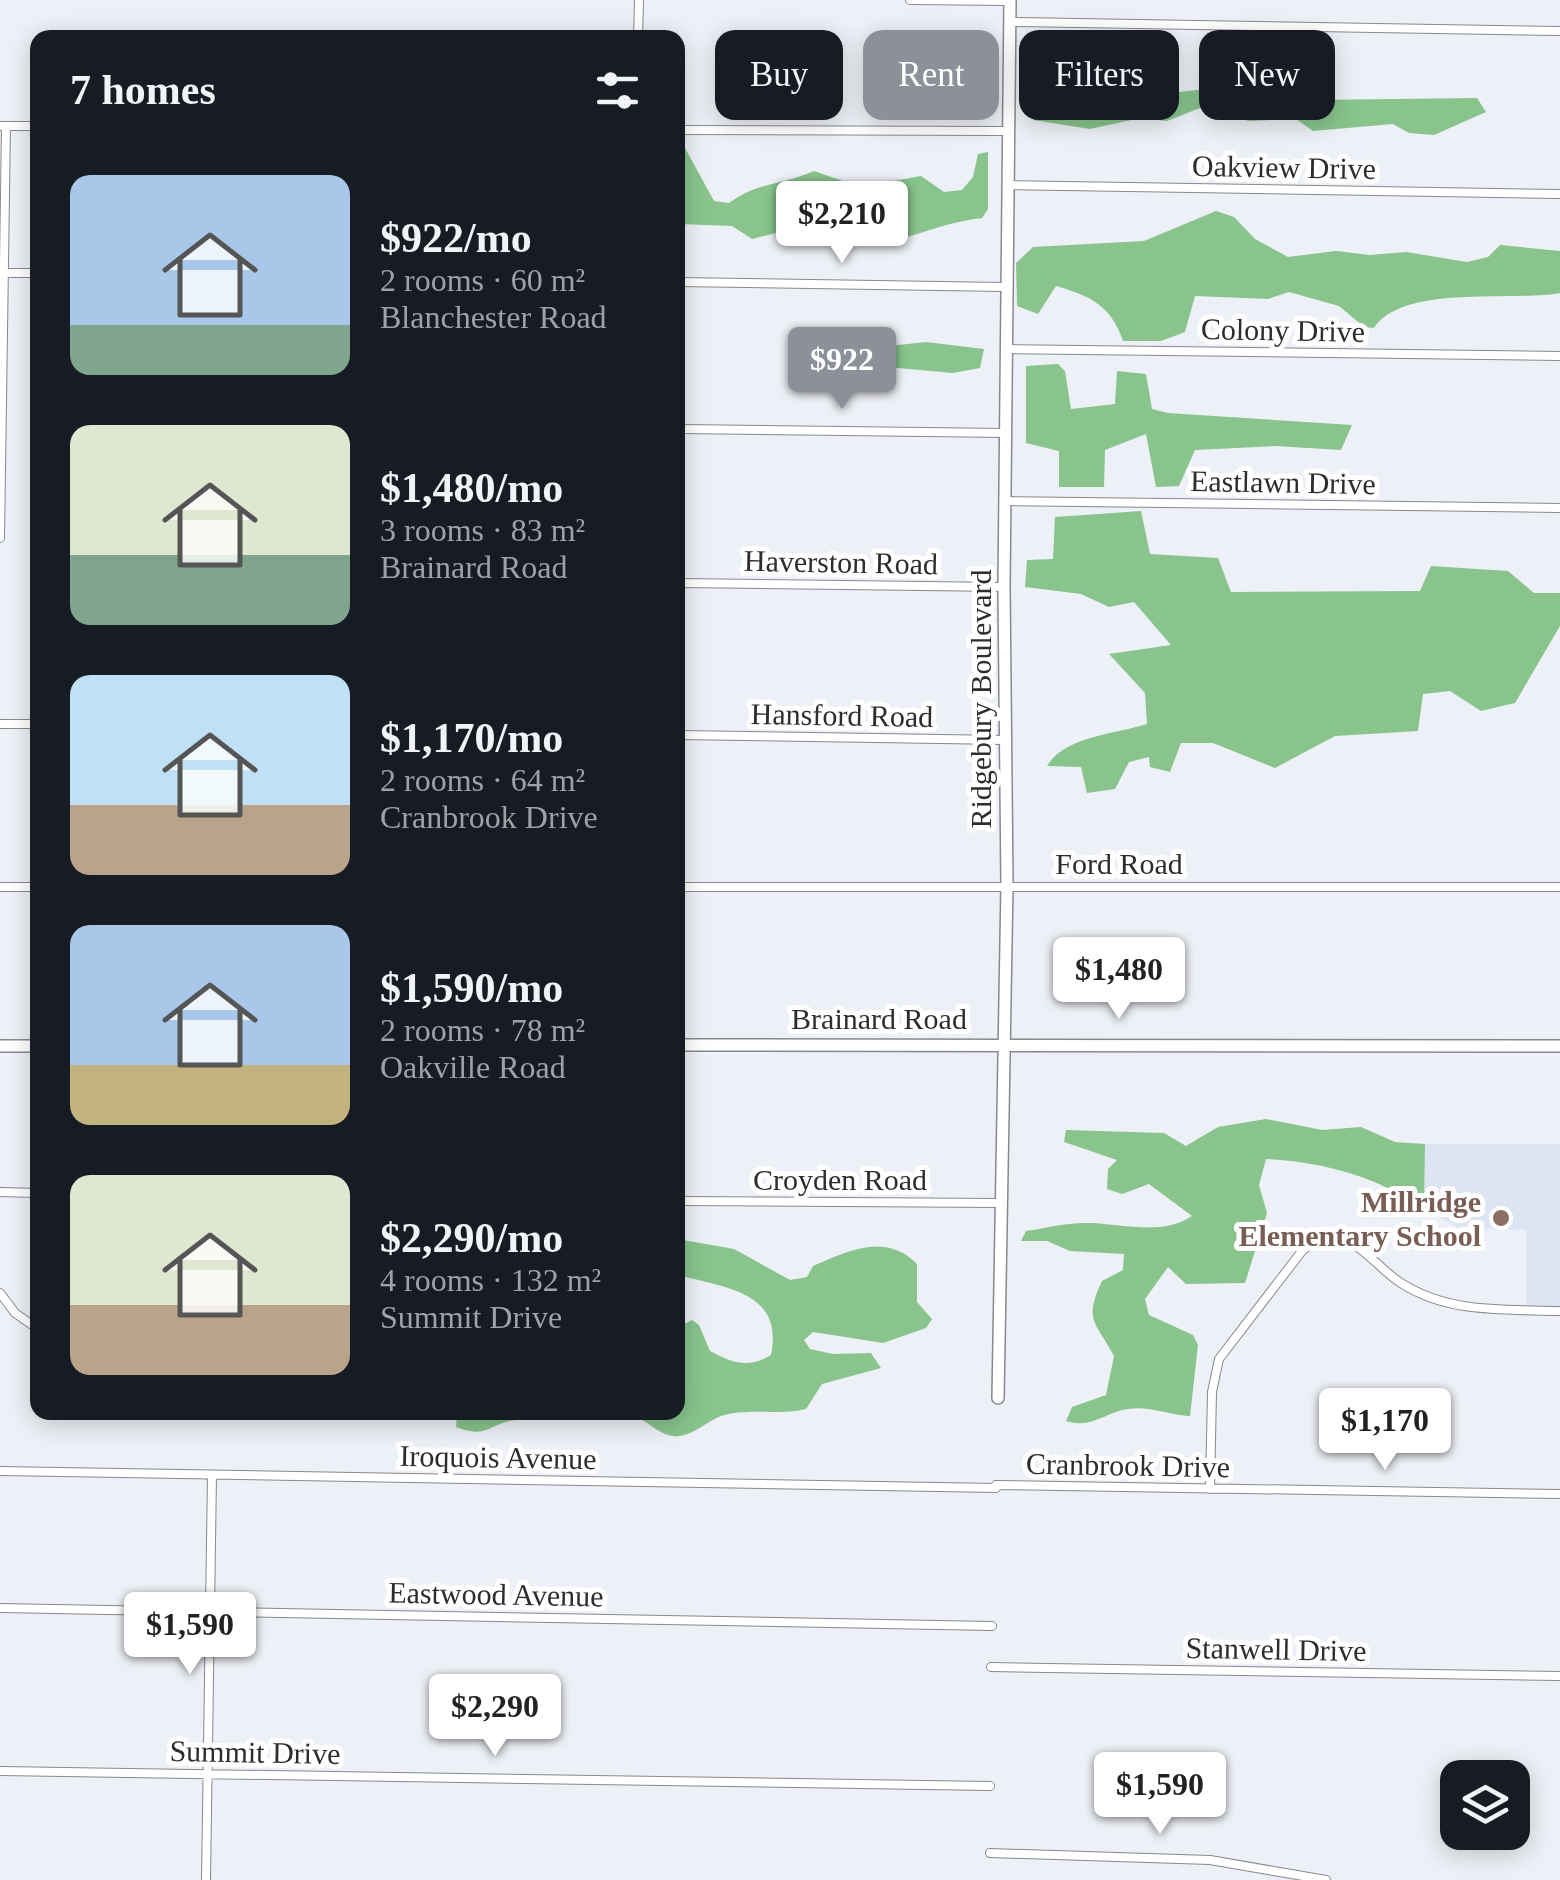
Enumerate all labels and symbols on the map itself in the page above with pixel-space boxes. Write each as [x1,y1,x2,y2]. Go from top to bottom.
street label: Oakview Drive [1192,149,1376,185]
pin: $2,210 [761,181,923,266]
street label: Colony Drive [1201,312,1365,348]
pin: $922 [783,327,901,412]
street label: Eastlawn Drive [1190,464,1376,500]
street label: Haverston Road [744,544,938,580]
street label: Ridgebury Boulevard [964,569,997,829]
street label: Hansford Road [750,697,934,733]
street label: Ford Road [1055,847,1183,880]
pin: $1,480 [1038,937,1200,1022]
street label: Brainard Road [791,1002,967,1035]
street label: Croyden Road [753,1163,927,1196]
place label: Millridge Elementary School [1239,1185,1481,1252]
marker: Millridge Elementary School [1490,1207,1512,1229]
pin: $1,170 [1304,1388,1466,1473]
street label: Iroquois Avenue [399,1439,597,1475]
street label: Cranbrook Drive [1026,1447,1230,1483]
street label: Eastwood Avenue [388,1576,604,1612]
pin: $1,590 [109,1592,271,1677]
street label: Stanwell Drive [1185,1631,1367,1667]
pin: $2,290 [414,1674,576,1759]
street label: Summit Drive [169,1734,341,1770]
pin: $1,590 [1079,1752,1241,1837]

